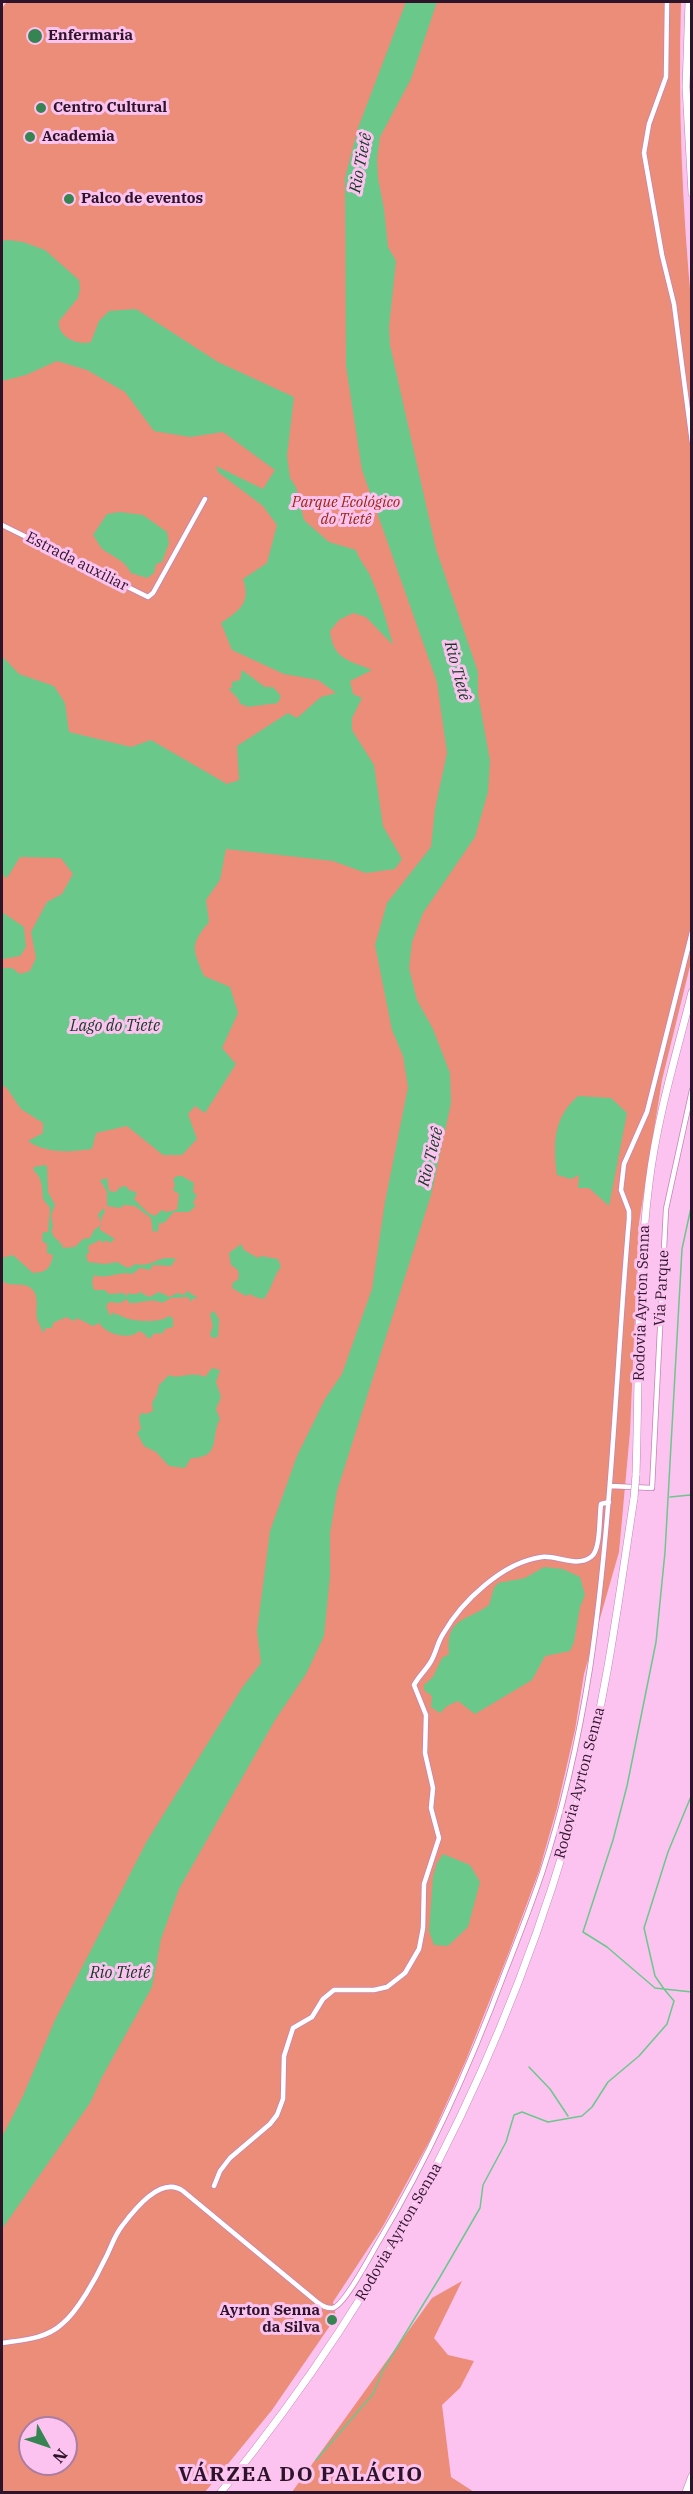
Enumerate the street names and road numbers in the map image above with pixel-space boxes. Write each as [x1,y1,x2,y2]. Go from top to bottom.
street label: Estrada auxiliar [23,528,131,596]
street label: Rodovia Ayrton Senna [630,1225,654,1381]
street label: Via Parque [651,1249,673,1327]
street label: Rodovia Ayrton Senna [551,1705,609,1861]
street label: Rodovia Ayrton Senna [352,2160,446,2304]

